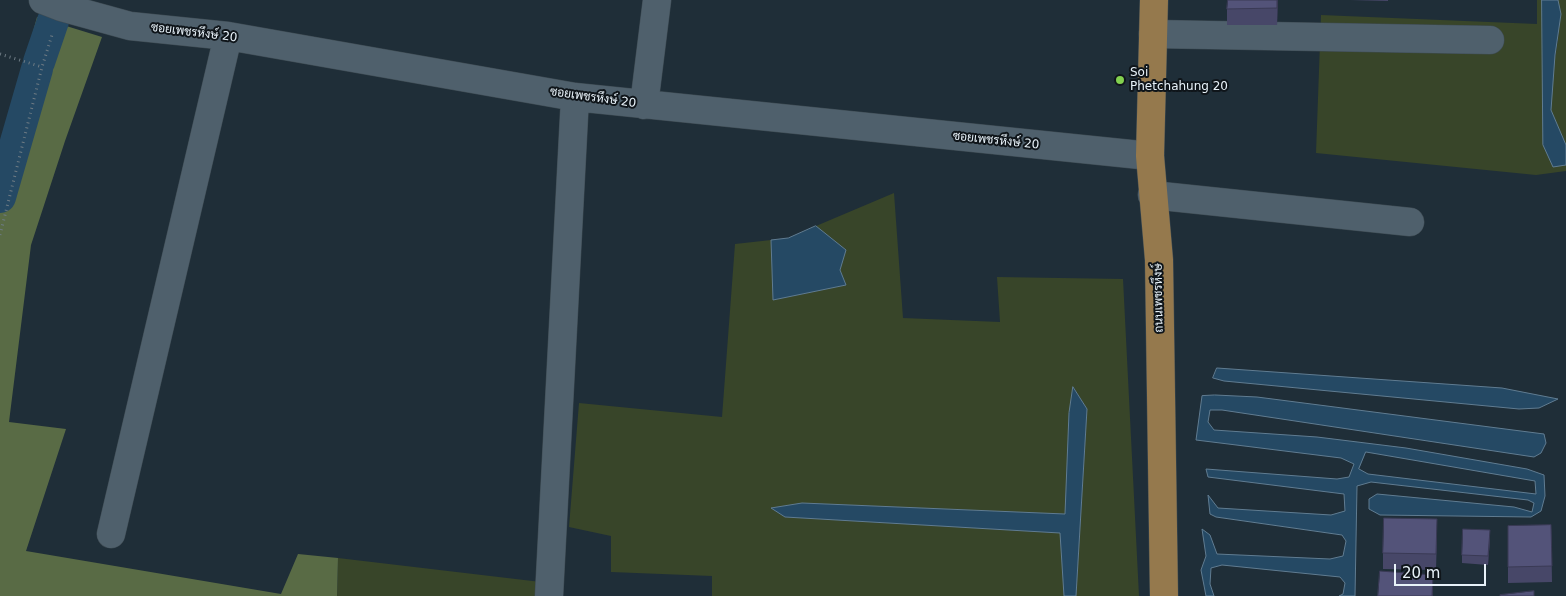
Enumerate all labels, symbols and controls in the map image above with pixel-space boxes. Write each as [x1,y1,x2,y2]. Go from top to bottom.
street label: ซอยเพชรหึงษ์ 20 [150,21,238,45]
place label: Soi Phetchahung 20 [1130,66,1228,94]
marker: Soi Phetchahung 20 [1114,74,1126,86]
street label: ซอยเพชรหึงษ์ 20 [549,85,637,111]
street label: ซอยเพชรหึงษ์ 20 [952,129,1040,153]
street label: ถนนเพชรหึงษ์ [1151,263,1167,333]
scale bar [1396,554,1488,586]
text: 20 m [1402,564,1440,582]

